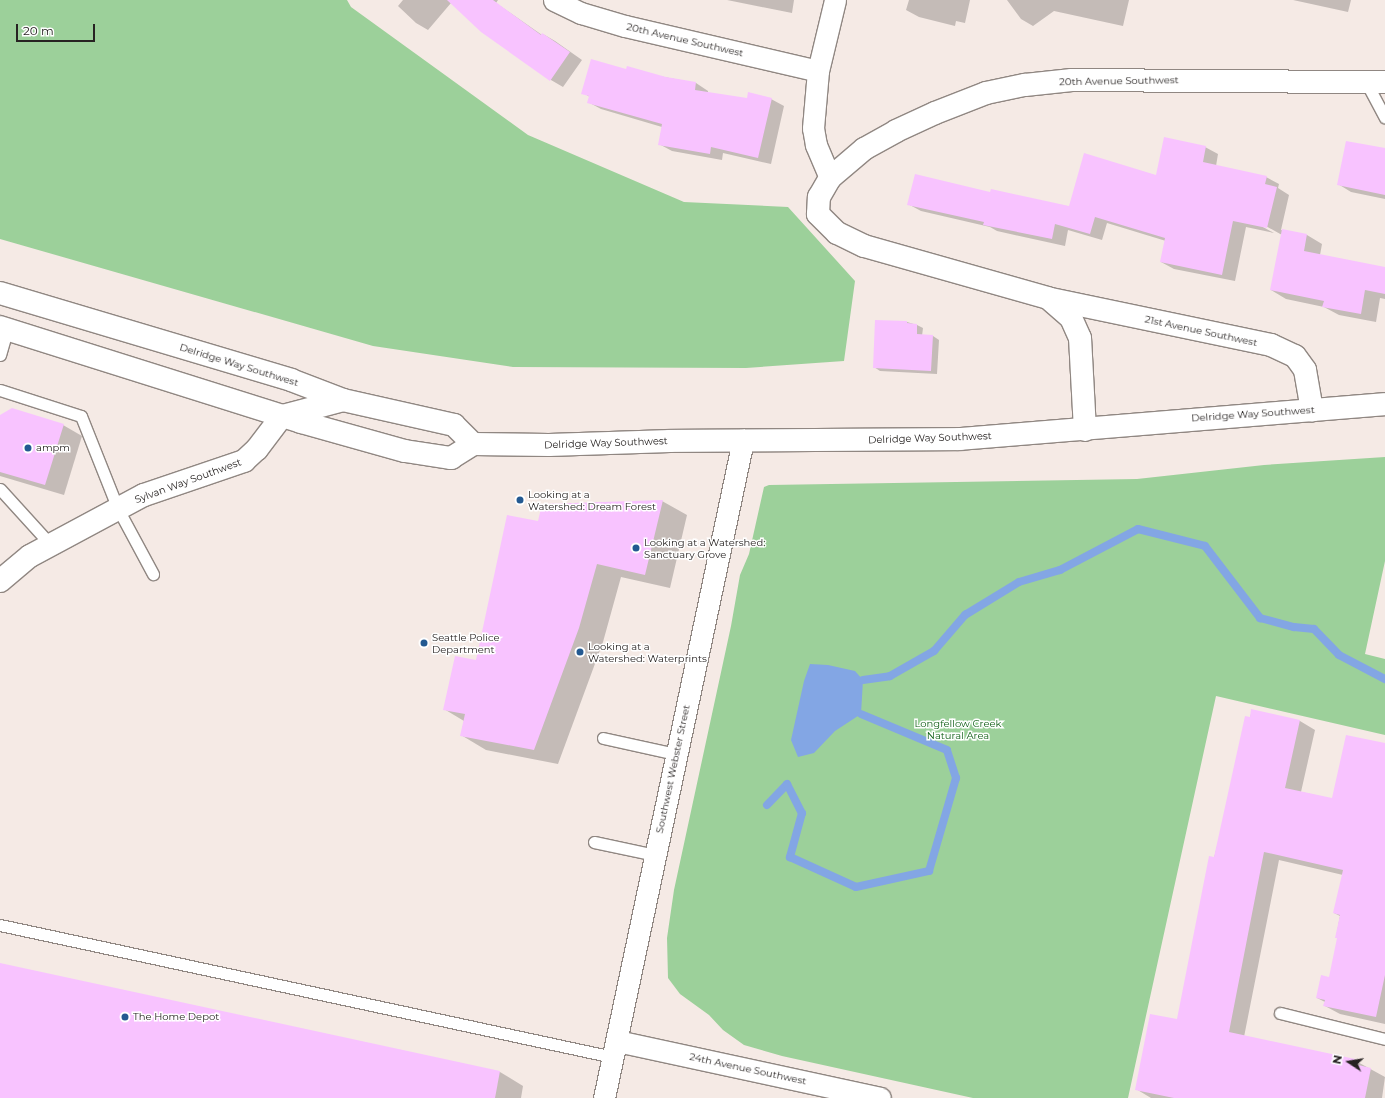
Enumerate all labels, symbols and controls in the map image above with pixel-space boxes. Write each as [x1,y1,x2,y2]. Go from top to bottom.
scale bar [18,16,97,42]
street label: 20th Avenue Southwest [625,21,745,59]
text: 20 m [23,23,54,38]
street label: 20th Avenue Southwest [1059,74,1179,88]
street label: 21st Avenue Southwest [1144,313,1258,349]
street label: Delridge Way Southwest [178,341,300,389]
street label: Delridge Way Southwest [1191,404,1315,424]
street label: Delridge Way Southwest [868,430,992,446]
street label: Delridge Way Southwest [544,435,668,451]
place label: ampm [36,442,70,454]
marker: ampm [23,443,33,453]
street label: Sylvan Way Southwest [133,456,243,506]
place label: Looking at a Watershed: Dream Forest [528,488,656,512]
marker: Looking at a Watershed: Dream Forest [515,495,525,505]
place label: Looking at a Watershed: Sanctuary Grove [644,536,765,560]
marker: Looking at a Watershed: Sanctuary Grove [631,543,641,553]
place label: Seattle Police Department [432,631,500,654]
marker: Seattle Police Department [419,638,429,648]
place label: Looking at a Watershed: Waterprints [588,640,707,664]
marker: Looking at a Watershed: Waterprints [575,647,585,657]
street label: Southwest Webster Street [653,704,693,834]
park label: Longfellow Creek Natural Area [915,717,1001,740]
place label: The Home Depot [133,1011,219,1023]
marker: The Home Depot [120,1012,130,1022]
north arrow [1329,1042,1369,1082]
street label: 24th Avenue Southwest [688,1051,808,1087]
text: N [1329,1054,1345,1065]

